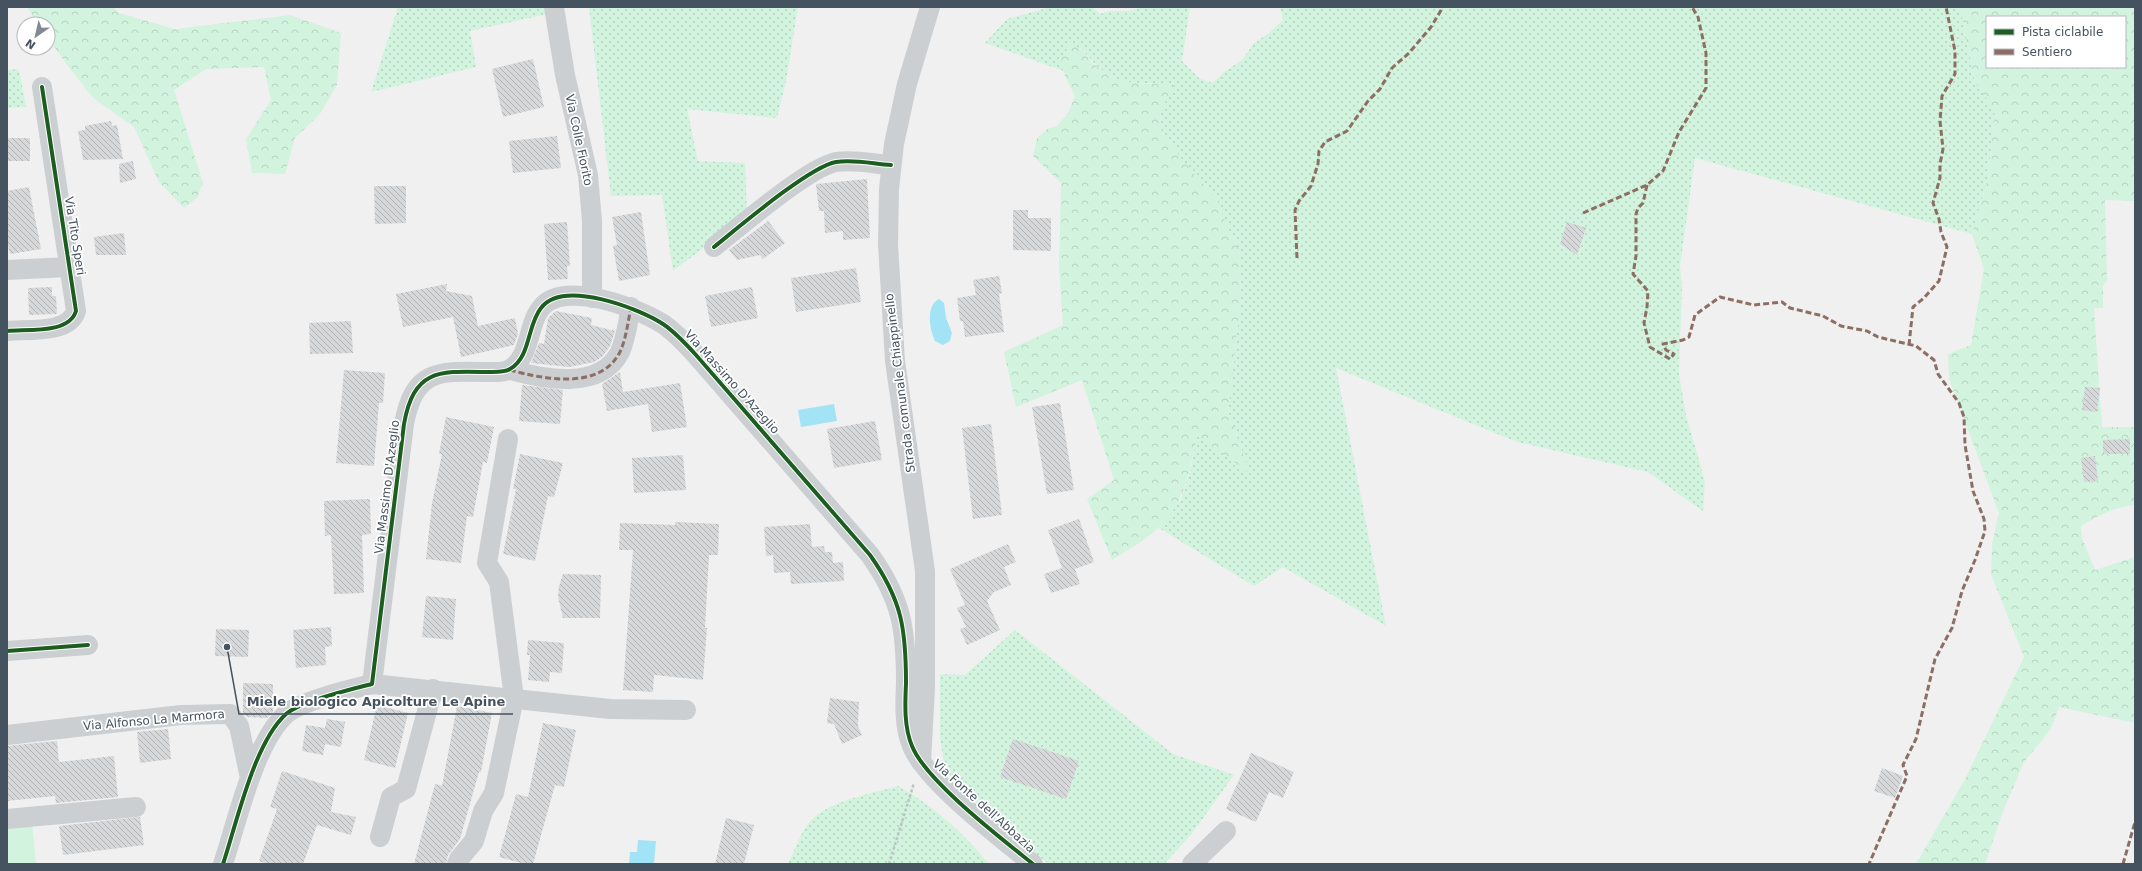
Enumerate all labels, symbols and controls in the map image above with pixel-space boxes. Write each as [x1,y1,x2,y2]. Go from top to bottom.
north arrow [16,16,56,56]
legend [1986,16,2126,68]
text: Pista ciclabile [2022,25,2103,39]
text: N [23,36,38,52]
text: Sentiero [2022,45,2072,59]
street label: Via Colle Fiorito [562,93,596,187]
street label: Via Tito Speri [62,196,88,276]
street label: Strada comunale Chiappinello [882,293,918,473]
street label: Via Massimo D'Azeglio [682,327,782,437]
street label: Via Massimo D'Azeglio [372,419,402,555]
callout: Miele biologico Apicolture Le Apine [239,689,513,714]
text: Miele biologico Apicolture Le Apine [247,694,506,709]
street label: Via Alfonso La Marmora [83,707,225,733]
street label: Via Fonte dell'Abbazia [930,756,1038,856]

